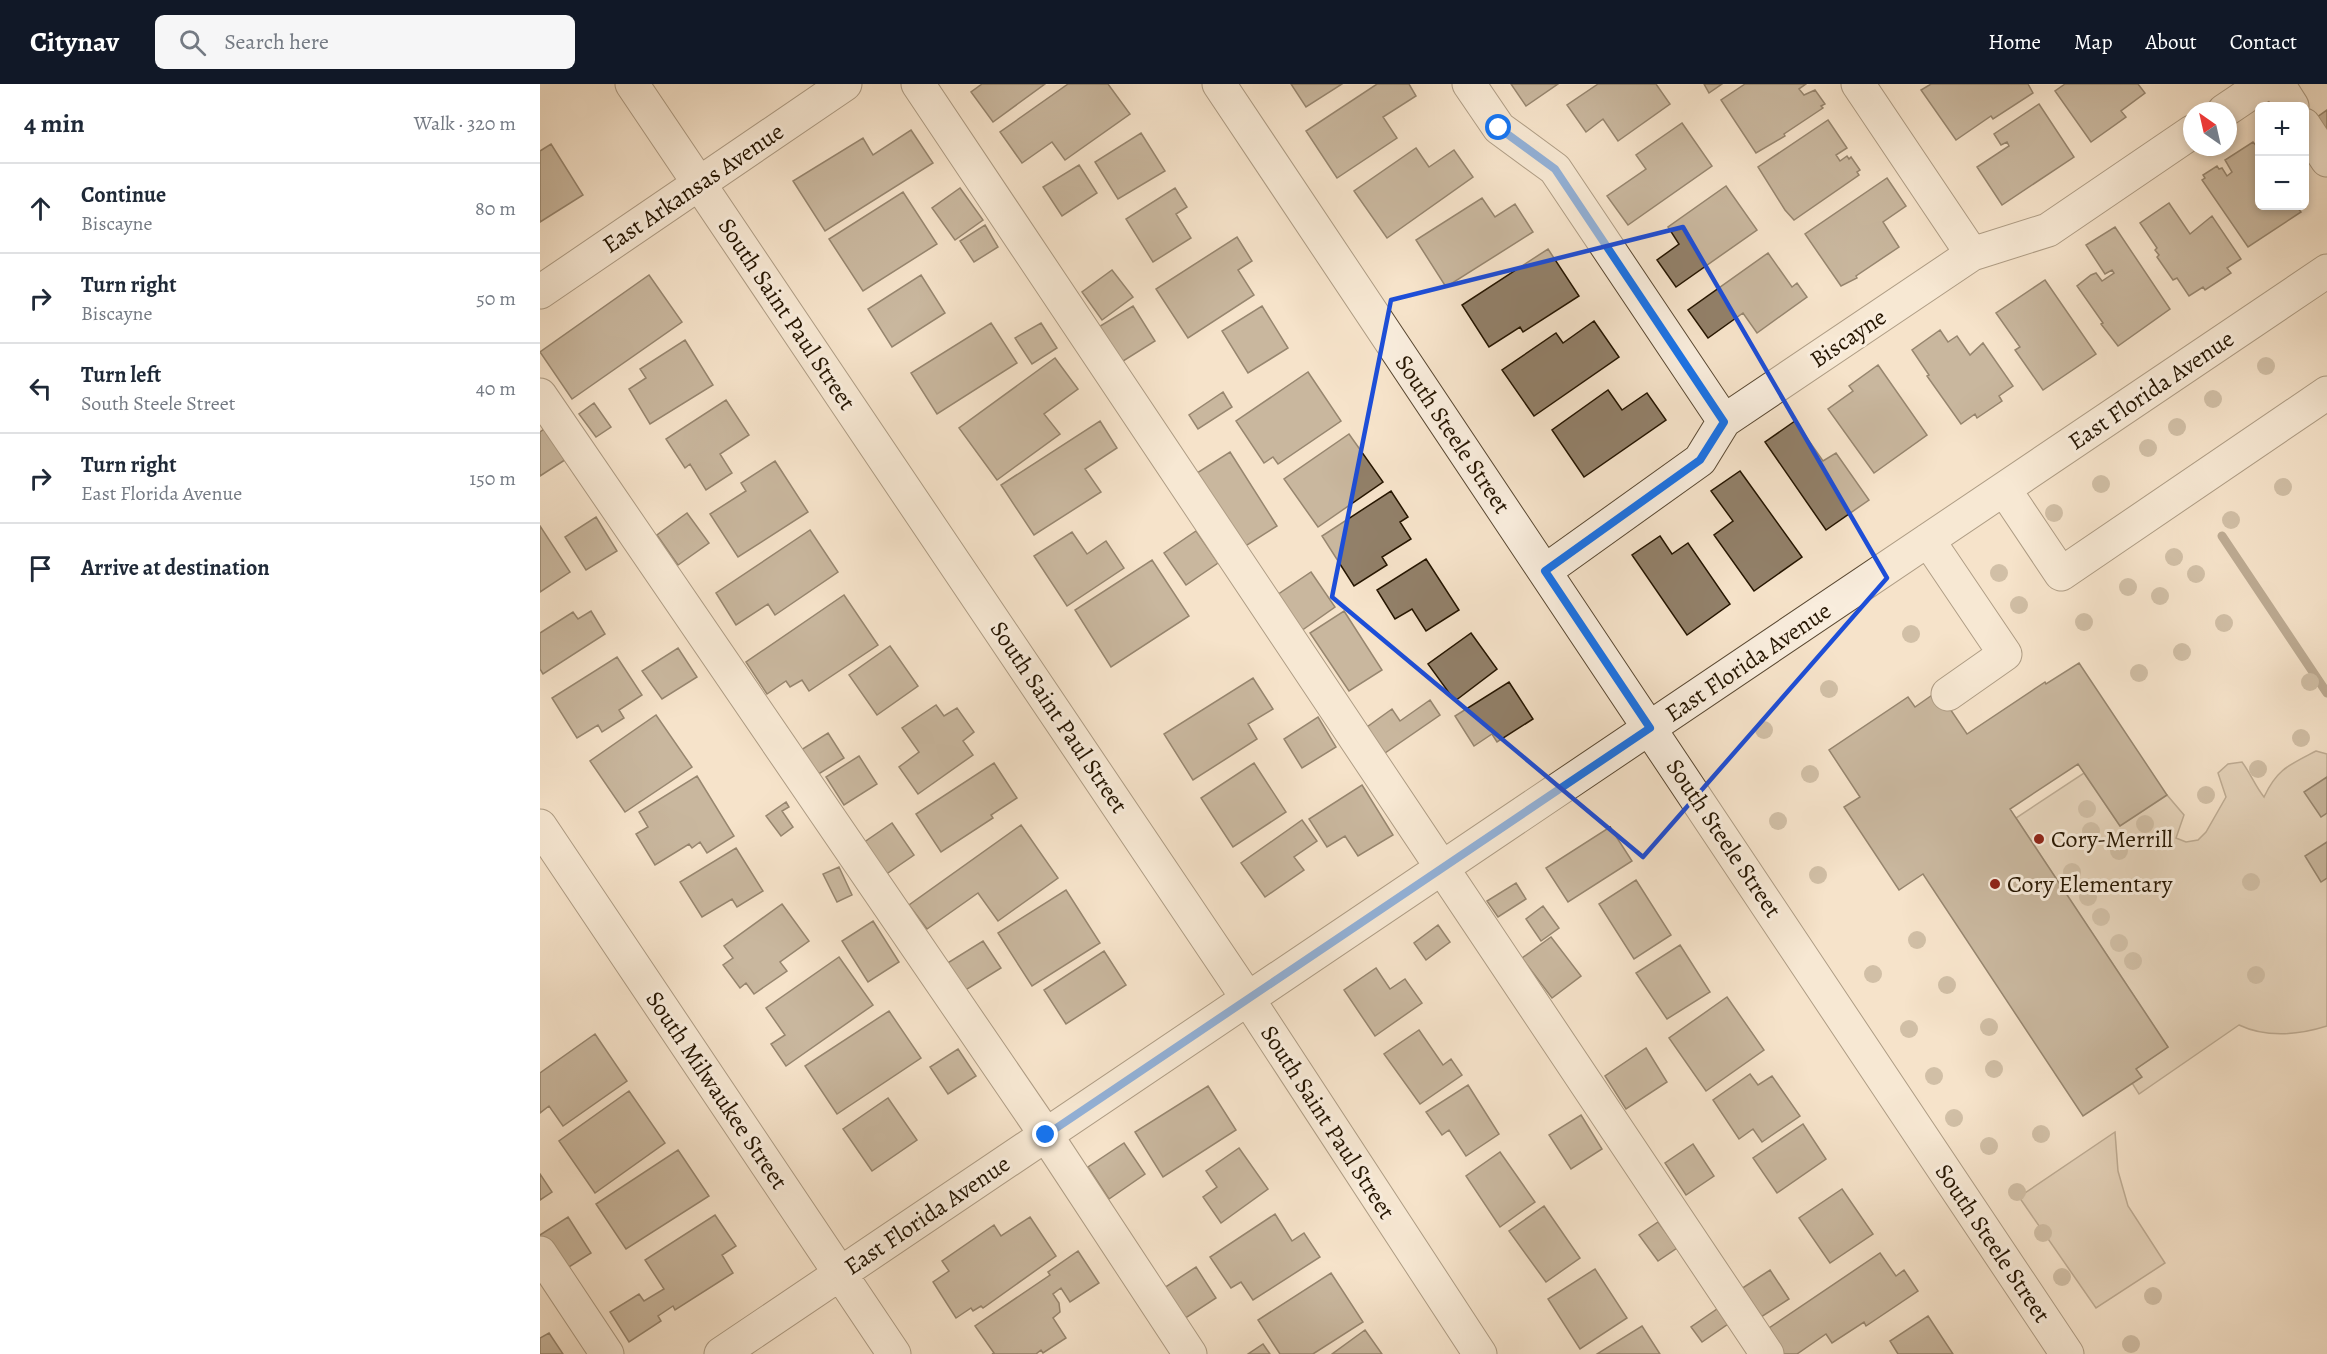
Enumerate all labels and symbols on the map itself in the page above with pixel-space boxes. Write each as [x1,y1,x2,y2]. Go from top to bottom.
north arrow [2183,102,2237,156]
route start [1485,114,1511,140]
street label: East Arkansas Avenue [596,115,790,261]
street label: South Saint Paul Street [711,212,863,416]
street label: Biscayne [1803,301,1893,375]
street label: East Florida Avenue [2062,323,2240,457]
street label: South Steele Street [1388,348,1518,520]
street label: East Florida Avenue [1659,595,1837,729]
street label: South Saint Paul Street [983,615,1135,819]
street label: South Steele Street [1659,752,1789,924]
place label: Cory-Merrill [2051,823,2173,855]
marker: Cory-Merrill [2032,832,2046,846]
place label: Cory Elementary [2007,868,2173,900]
marker: Cory Elementary [1988,877,2002,891]
street label: South Milwaukee Street [639,985,795,1196]
street label: South Saint Paul Street [1253,1019,1403,1225]
route end [1032,1121,1058,1147]
street label: East Florida Avenue [838,1148,1016,1282]
street label: South Steele Street [1928,1157,2058,1329]

